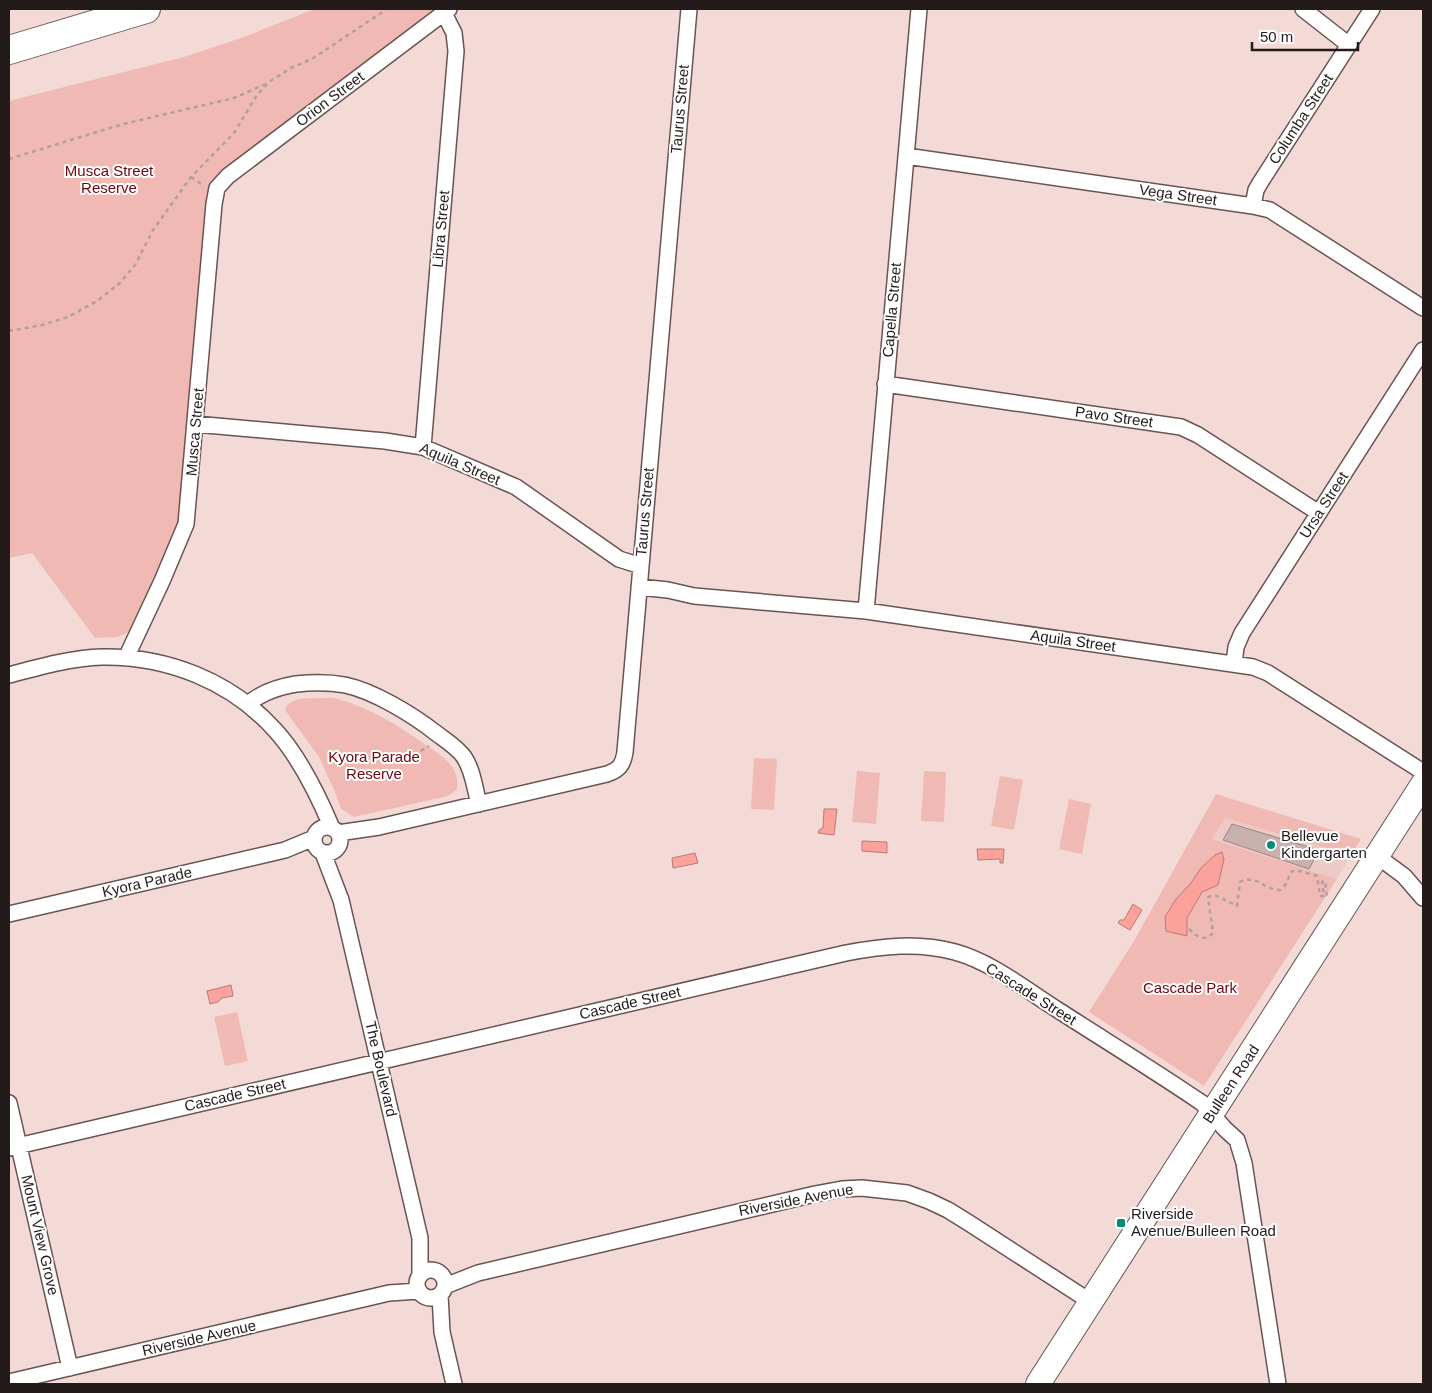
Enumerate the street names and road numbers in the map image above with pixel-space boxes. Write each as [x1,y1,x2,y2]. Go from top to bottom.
street label: Taurus Street [667,63,692,154]
street label: Orion Street [292,67,368,130]
street label: Columba Street [1265,70,1337,167]
street label: Vega Street [1138,181,1219,208]
street label: Libra Street [429,189,452,268]
street label: Capella Street [879,261,904,358]
street label: Musca Street [182,386,207,477]
street label: Pavo Street [1074,403,1155,430]
street label: Aquila Street [417,439,504,488]
street label: Taurus Street [632,466,657,557]
street label: Ursa Street [1296,468,1352,541]
street label: Aquila Street [1029,626,1118,655]
street label: Kyora Parade [100,863,193,900]
street label: Cascade Street [983,959,1080,1029]
street label: Cascade Street [578,982,683,1022]
street label: The Boulevard [362,1019,401,1118]
street label: Bulleen Road [1199,1041,1262,1126]
street label: Cascade Street [183,1074,288,1114]
street label: Mount View Grove [18,1173,63,1297]
street label: Riverside Avenue [737,1180,855,1219]
street label: Riverside Avenue [140,1316,258,1359]

